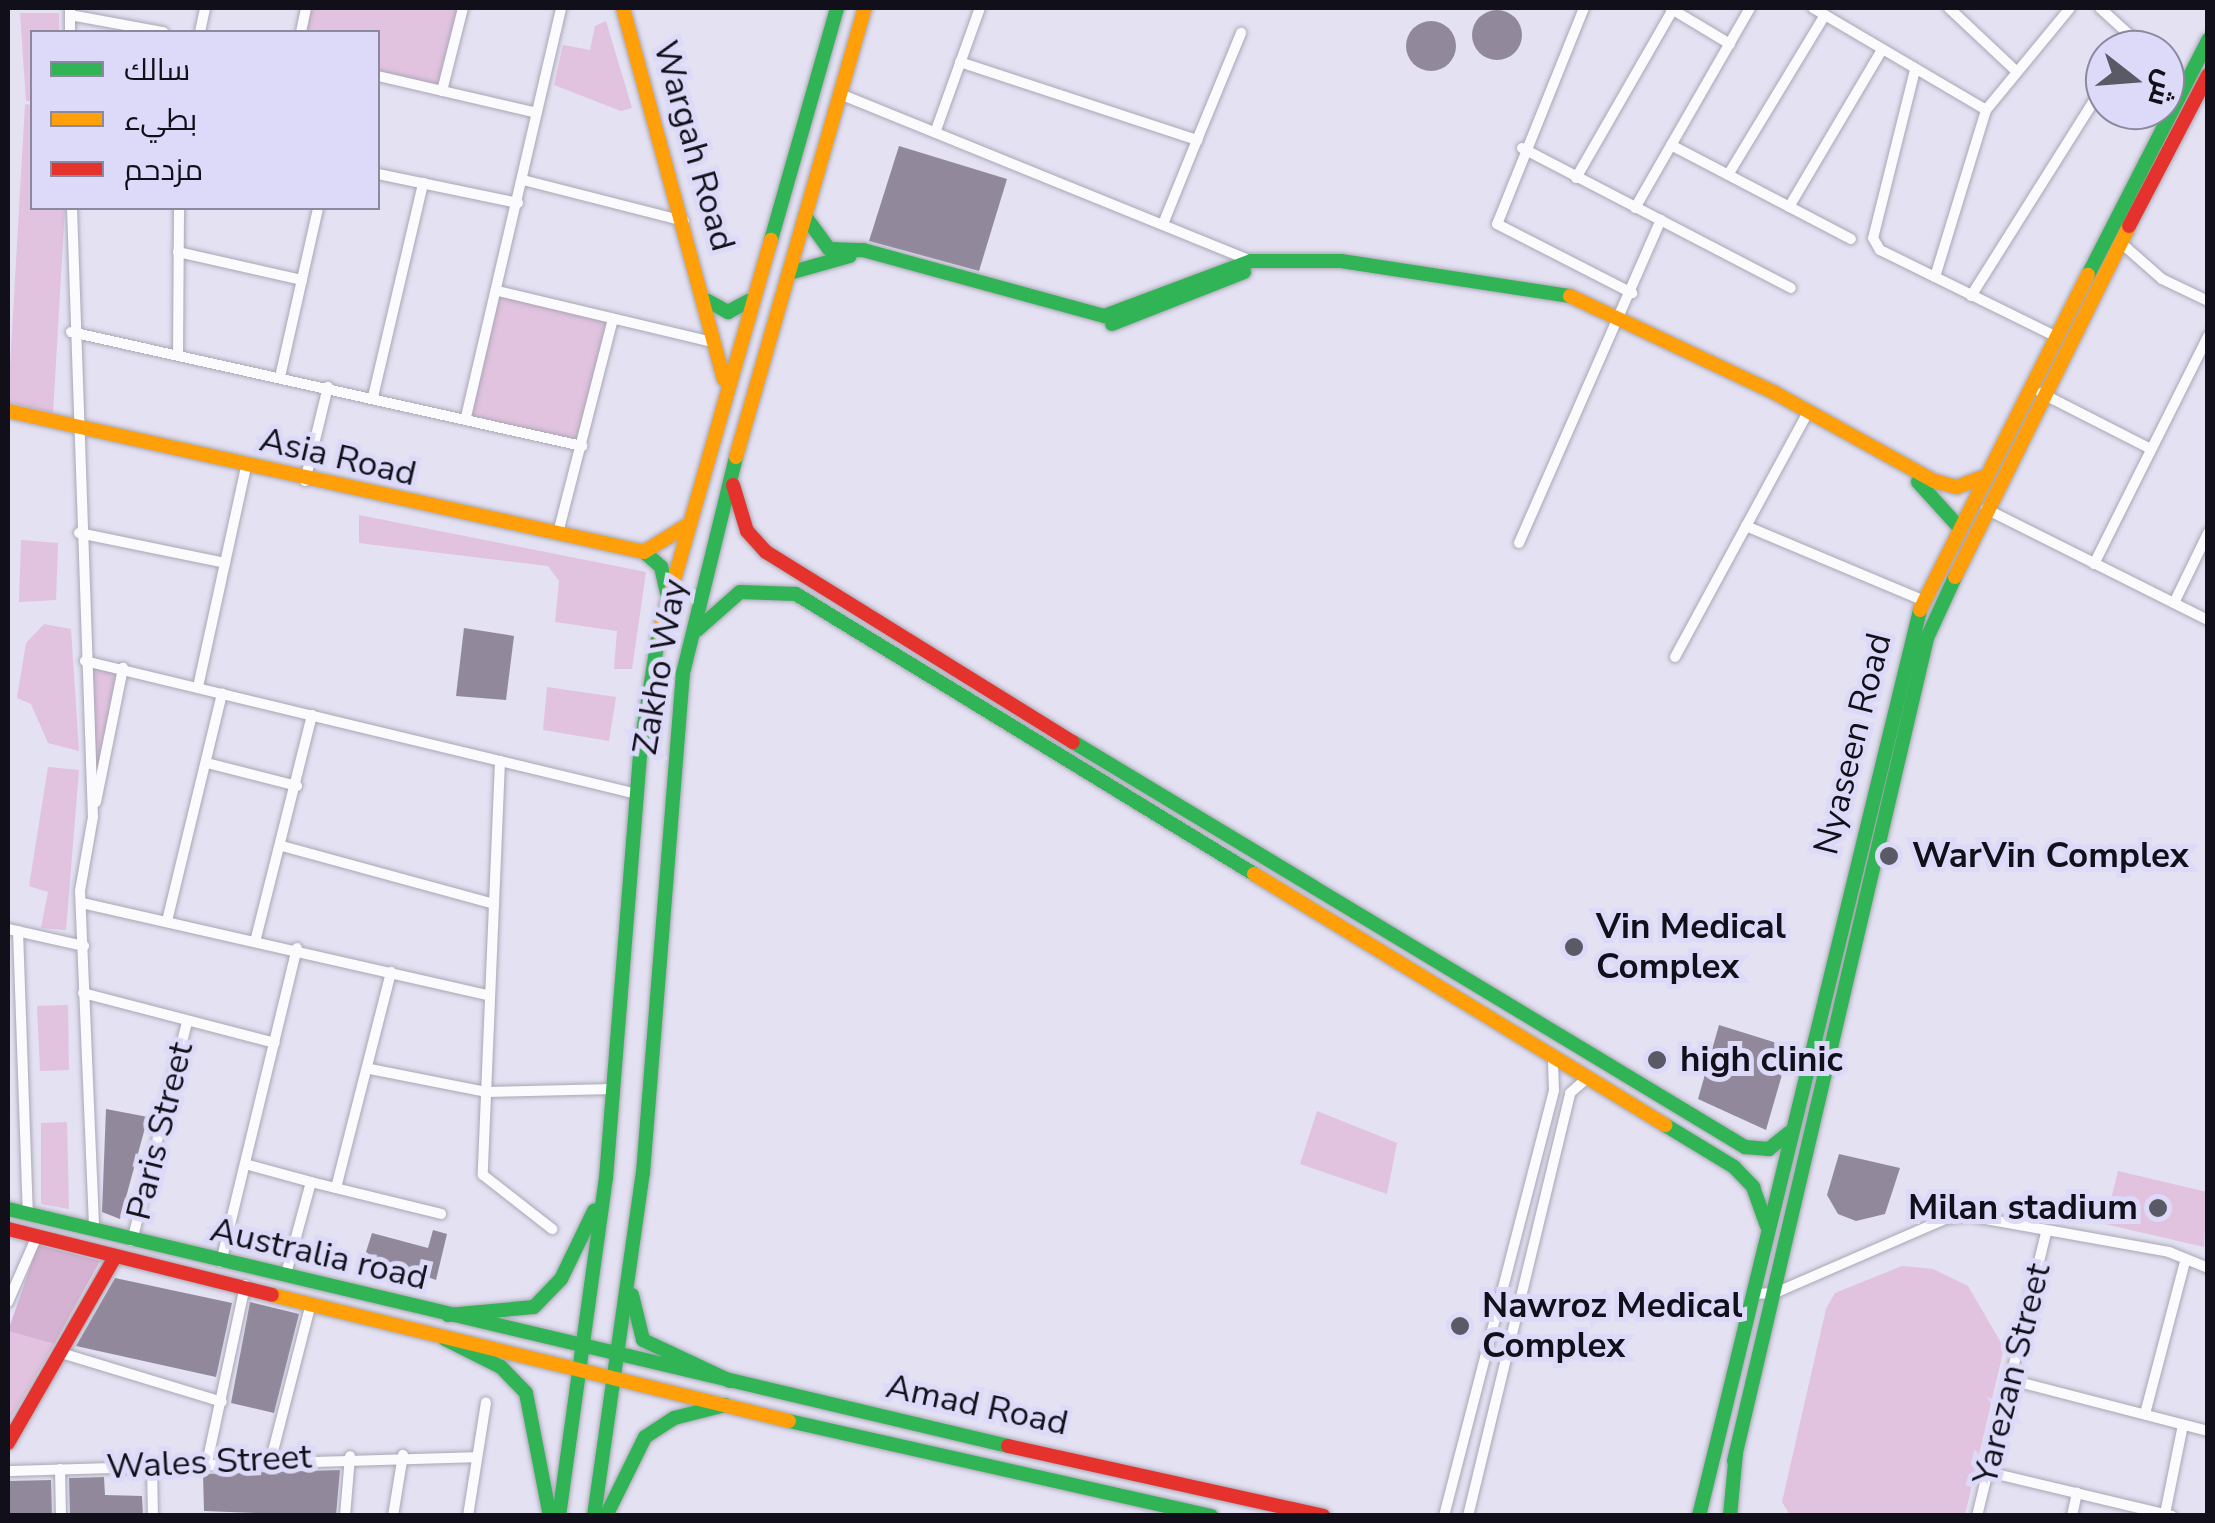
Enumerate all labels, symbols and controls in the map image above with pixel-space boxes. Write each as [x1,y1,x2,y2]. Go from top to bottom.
legend [30,30,380,210]
north arrow [2085,30,2185,130]
street label: Wargah Road [644,36,744,256]
text: سالك [124,50,190,91]
text: ش [2138,65,2185,111]
text: بطيء [124,100,197,141]
text: مزدحم [124,150,203,191]
street label: Asia Road [256,419,420,495]
street label: Zakho Way [624,576,696,758]
street label: Nyaseen Road [1805,629,1901,859]
place label: WarVin Complex [1912,835,2189,877]
marker: WarVin Complex [1876,843,1902,869]
place label: Vin Medical Complex [1596,906,1786,988]
marker: Vin Medical Complex [1561,934,1587,960]
street label: Paris Street [118,1038,202,1224]
place label: high clinic [1680,1039,1843,1081]
marker: high clinic [1644,1047,1670,1073]
place label: Milan stadium [1908,1187,2138,1229]
marker: Milan stadium [2147,1197,2169,1219]
street label: Australia road [206,1209,432,1299]
street label: Yarezan Street [1964,1259,2060,1489]
place label: Nawroz Medical Complex [1482,1285,1742,1367]
marker: Nawroz Medical Complex [1447,1313,1473,1339]
street label: Amad Road [882,1365,1072,1445]
street label: Wales Street [105,1436,313,1488]

